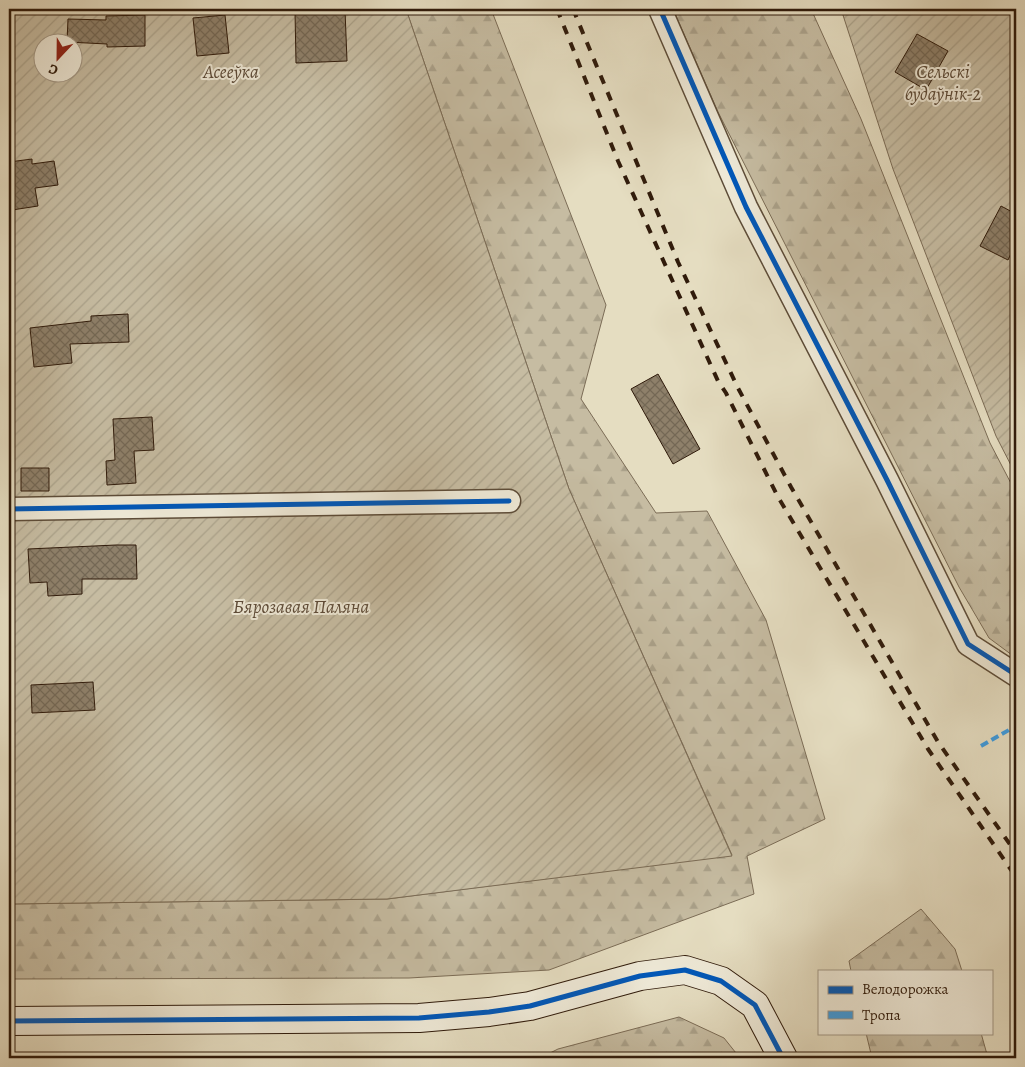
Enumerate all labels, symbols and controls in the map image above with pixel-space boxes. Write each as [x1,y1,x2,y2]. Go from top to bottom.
north arrow [32,32,82,82]
text: С [45,59,61,80]
park label: Асееўка [202,59,259,85]
park label: Сельскі будаўнік-2 [905,59,982,107]
park label: Бярозавая Паляна [233,594,369,620]
legend [818,970,992,1034]
text: Велодорожка [862,979,949,999]
text: Тропа [862,1005,901,1025]

